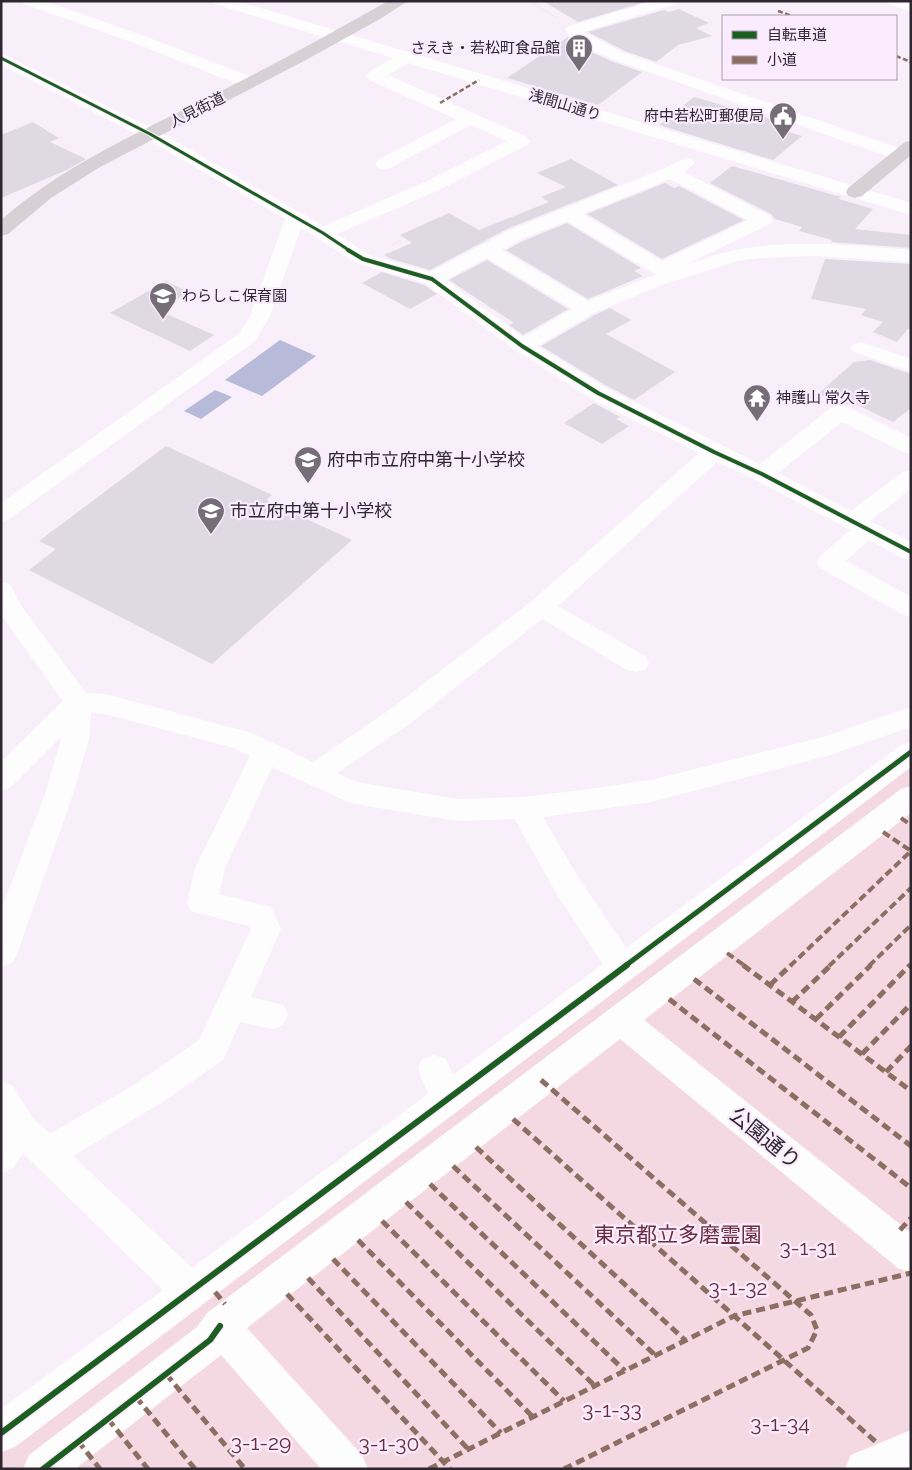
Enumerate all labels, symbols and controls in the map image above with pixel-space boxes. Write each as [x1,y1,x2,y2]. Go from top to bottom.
legend [722,15,897,80]
text: 自転車道 [767,26,827,44]
building icon: さえき・若松町食品館 [564,33,594,72]
place label: さえき・若松町食品館 [410,39,560,57]
text: 小道 [767,51,797,69]
street label: 浅間山通り [526,85,604,125]
street label: 人見街道 [166,88,228,132]
public building icon: 府中若松町郵便局 [768,101,798,140]
place label: 府中若松町郵便局 [644,107,764,125]
school or university icon: わらしこ保育園 [148,281,178,320]
place label: わらしこ保育園 [182,287,287,305]
temple icon: 神護山 常久寺 [742,383,772,422]
place label: 神護山 常久寺 [776,389,870,407]
school or university icon: 府中市立府中第十小学校 [293,445,323,484]
place label: 府中市立府中第十小学校 [327,449,525,470]
school or university icon: 市立府中第十小学校 [196,496,226,535]
place label: 市立府中第十小学校 [230,500,392,521]
street label: 公園通り [725,1101,806,1174]
park label: 東京都立多磨霊園 [594,1222,762,1247]
park label: 3-1-31 [779,1235,837,1260]
park label: 3-1-32 [709,1275,767,1300]
park label: 3-1-33 [582,1397,642,1422]
park label: 3-1-34 [750,1411,810,1436]
park label: 3-1-29 [231,1430,291,1455]
park label: 3-1-30 [359,1431,419,1456]

